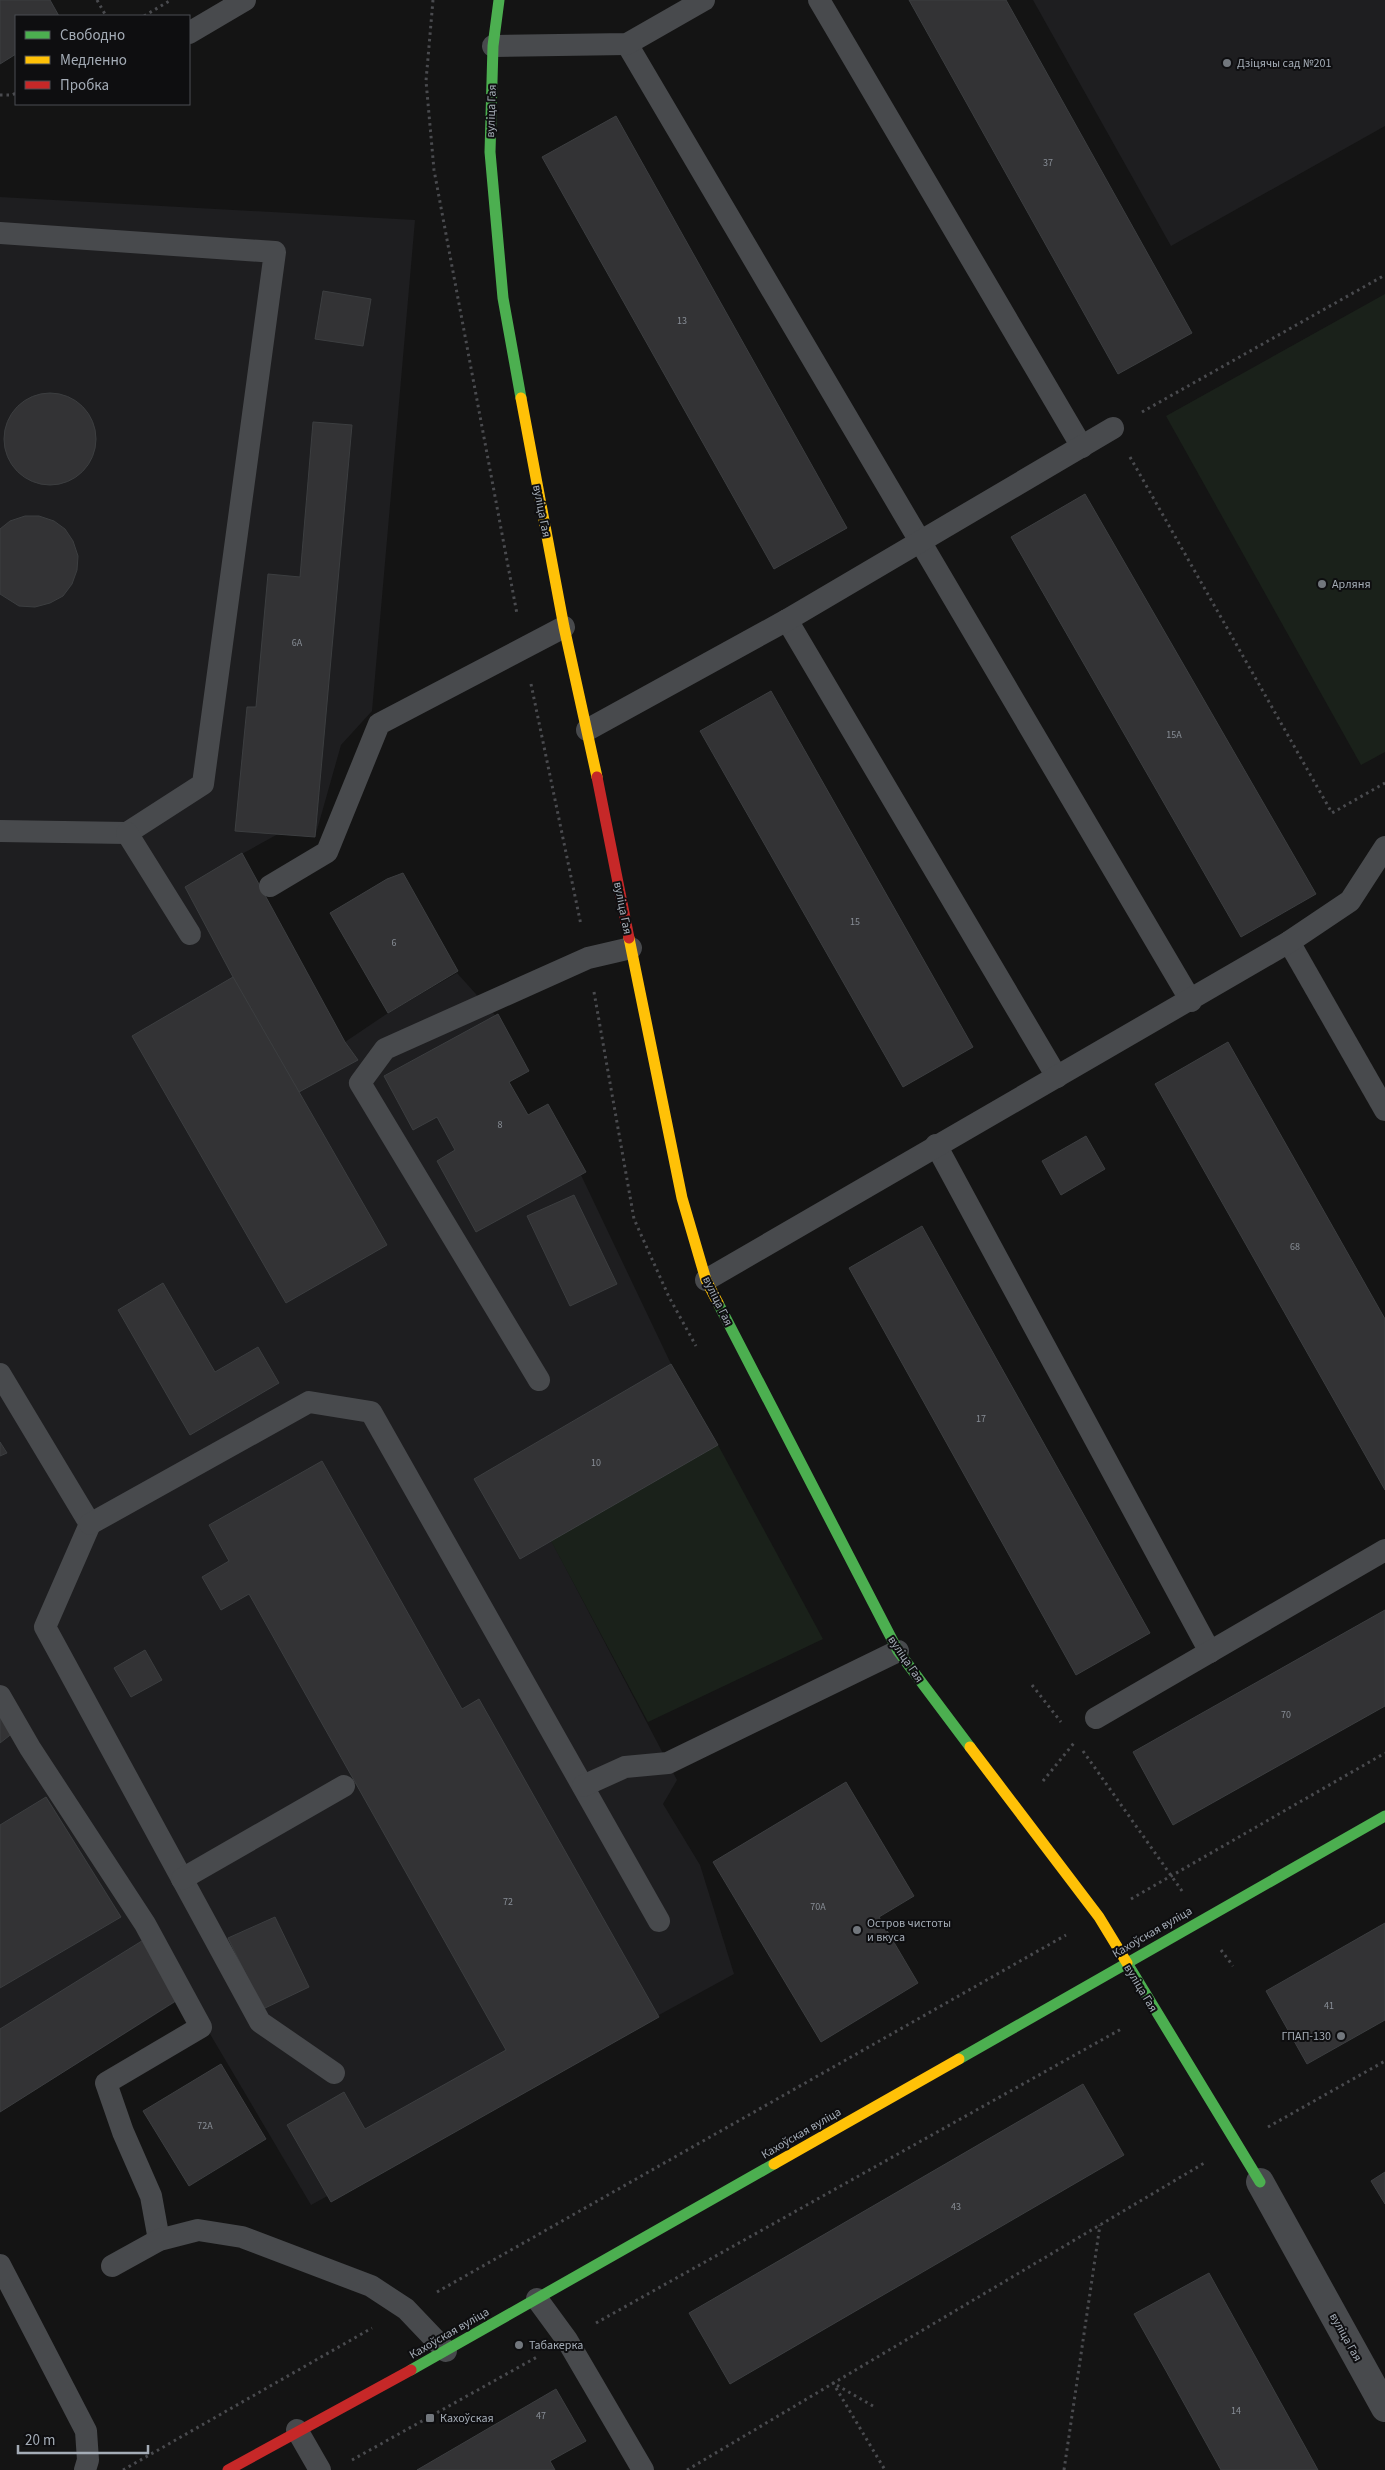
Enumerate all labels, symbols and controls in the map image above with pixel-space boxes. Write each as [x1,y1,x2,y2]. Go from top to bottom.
legend [15,15,190,105]
text: Свободно [60,25,125,46]
text: Медленно [60,50,127,71]
place label: Дзіцячы сад №201 [1237,55,1331,72]
marker: Дзіцячы сад №201 [1221,57,1233,69]
text: Пробка [60,75,109,96]
street label: вуліца Гая [482,84,501,138]
house number: 37 [1043,156,1053,170]
house number: 13 [677,314,687,328]
street label: вуліца Гая [528,483,555,539]
place label: Арляня [1332,576,1371,593]
marker: Арляня [1316,578,1328,590]
house number: 6А [292,636,303,650]
house number: 15А [1166,728,1182,742]
street label: вуліца Гая [609,880,636,936]
house number: 15 [850,915,860,929]
house number: 6 [392,936,397,950]
house number: 8 [498,1118,503,1132]
house number: 68 [1290,1240,1300,1254]
street label: вуліца Гая [698,1274,737,1329]
house number: 17 [976,1412,986,1426]
house number: 10 [591,1456,601,1470]
street label: вуліца Гая [884,1632,928,1686]
house number: 70 [1281,1708,1291,1722]
house number: 72 [503,1895,513,1909]
house number: 70А [810,1900,826,1914]
street label: Кахоўская вуліца [1109,1903,1195,1962]
place label: Остров чистоты и вкуса [867,1915,951,1946]
marker: Остров чистоты и вкуса [851,1924,863,1936]
street label: вуліца Гая [1120,1961,1162,2015]
house number: 41 [1324,1999,1334,2013]
place label: ГПАП-130 [1281,2028,1331,2045]
marker: ГПАП-130 [1335,2030,1347,2042]
street label: Кахоўская вуліца [758,2104,844,2163]
house number: 72А [197,2119,213,2133]
house number: 43 [951,2200,961,2214]
street label: Кахоўская вуліца [406,2304,492,2363]
street label: вуліца Гая [1325,2310,1366,2365]
place label: Табакерка [529,2337,583,2354]
marker: Табакерка [513,2339,525,2351]
house number: 14 [1231,2404,1241,2418]
house number: 47 [536,2409,546,2423]
place label: Кахоўская [440,2410,494,2427]
marker: Кахоўская [424,2412,436,2424]
scale bar [18,2422,148,2454]
text: 20 m [25,2430,55,2451]

